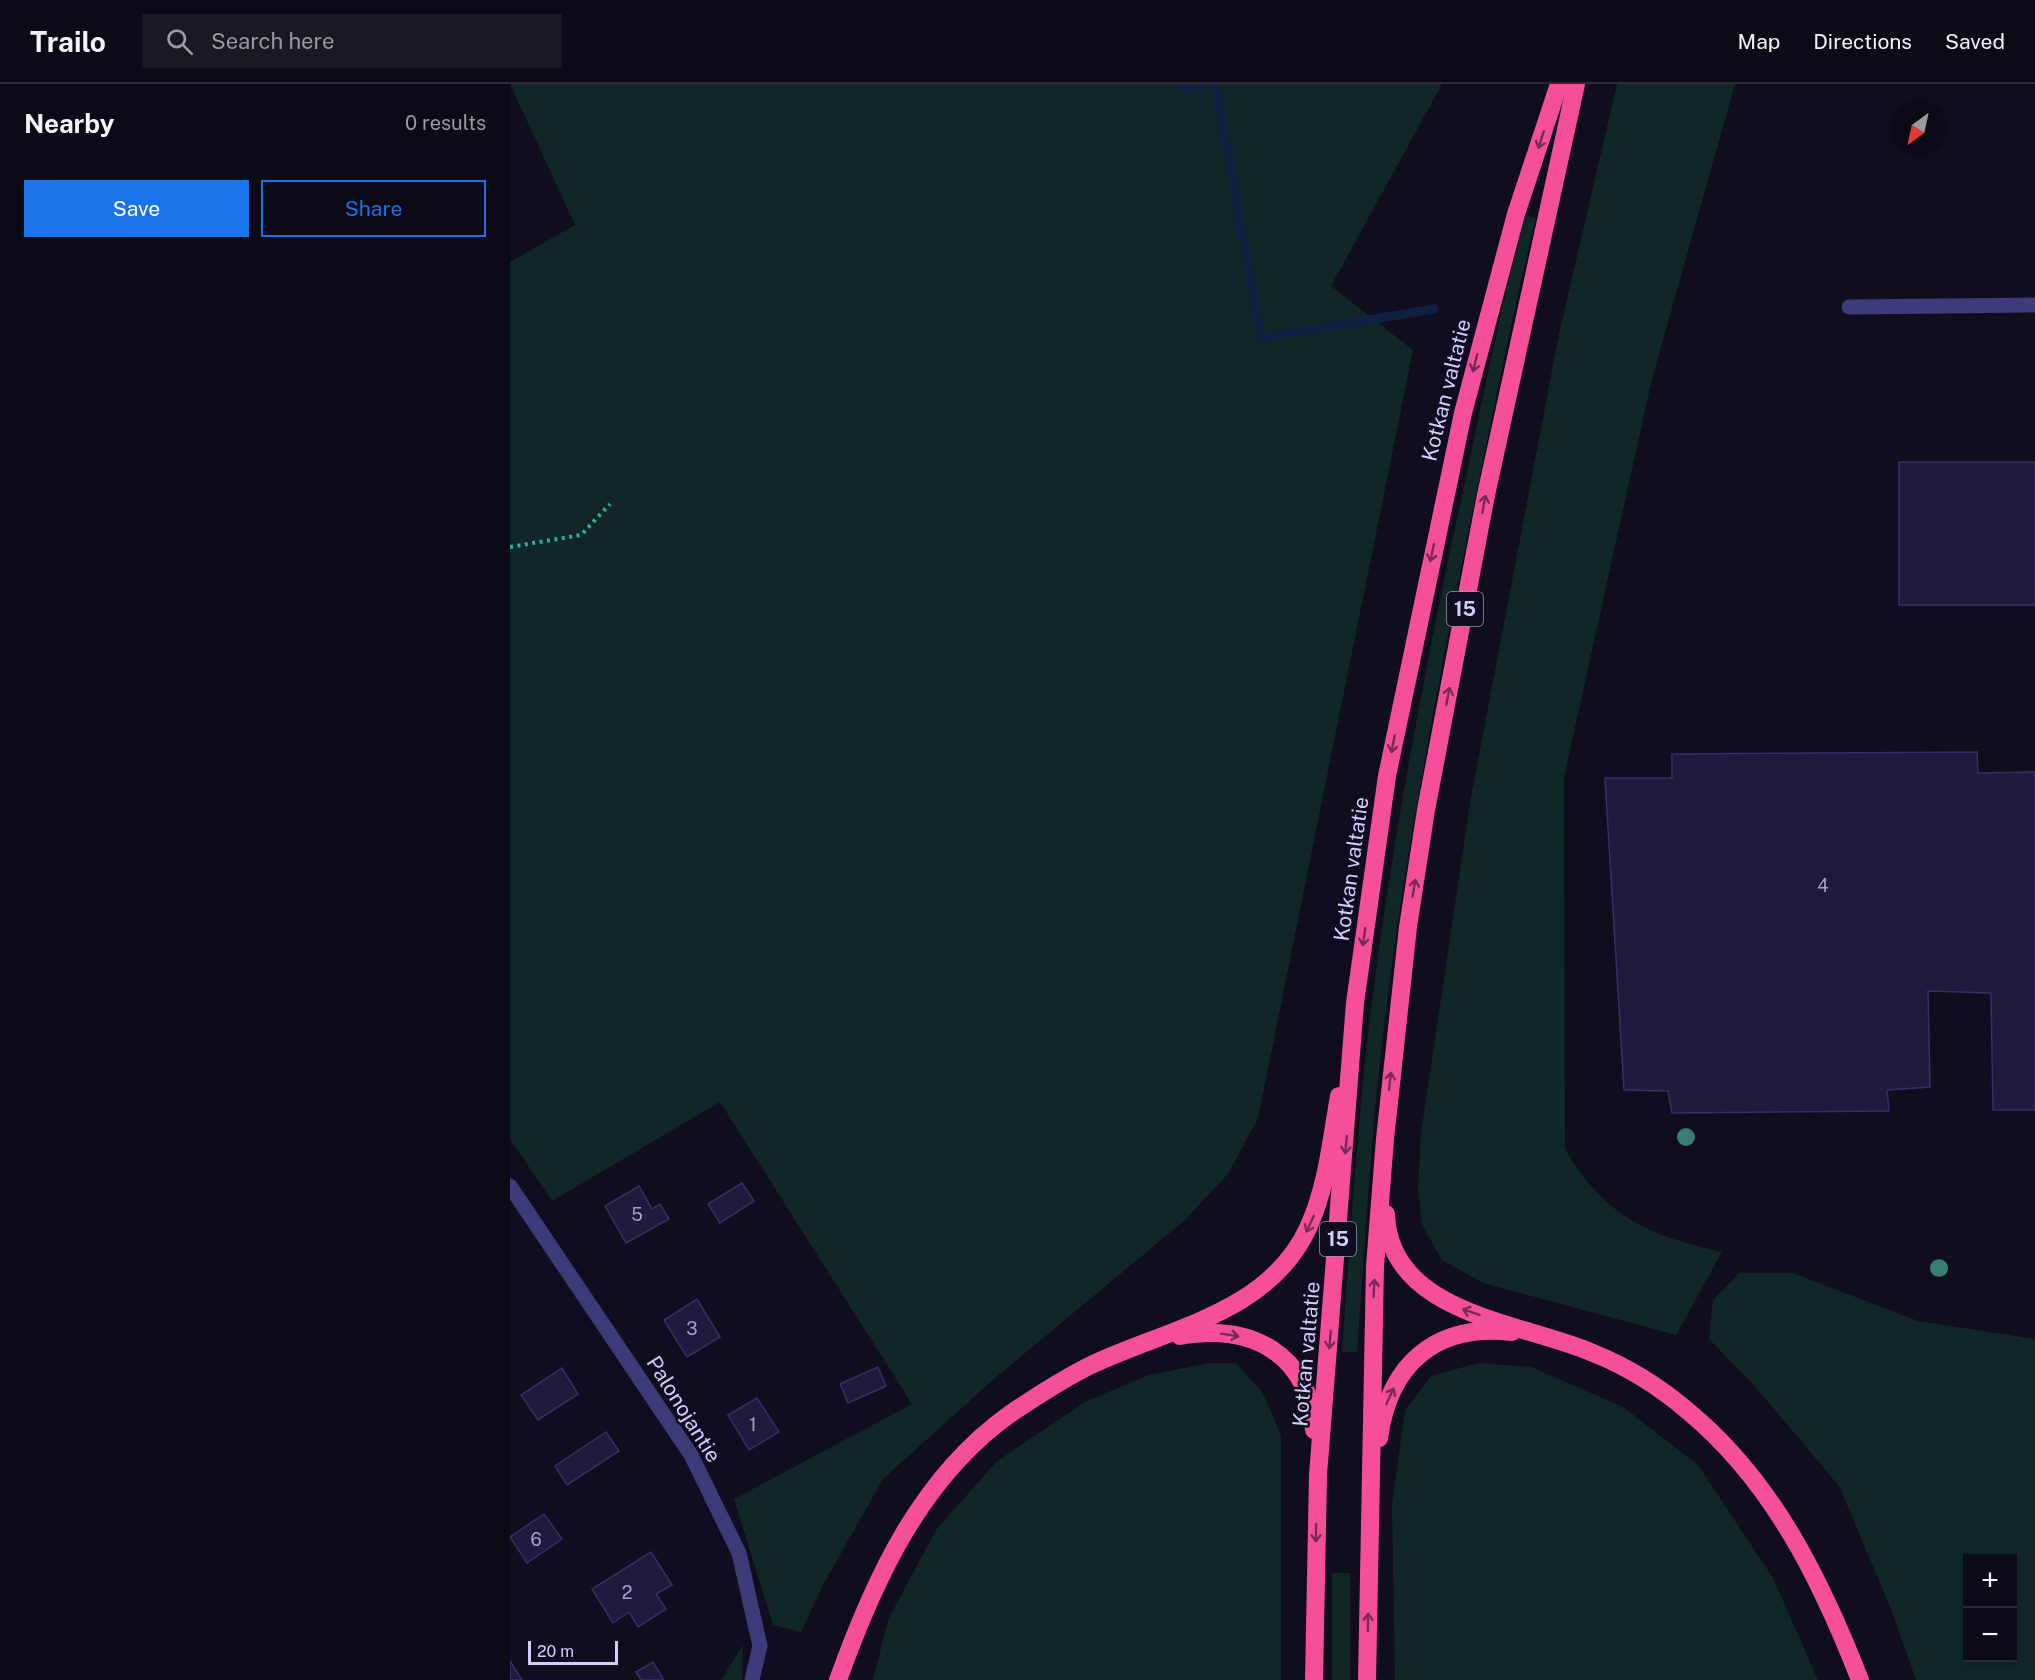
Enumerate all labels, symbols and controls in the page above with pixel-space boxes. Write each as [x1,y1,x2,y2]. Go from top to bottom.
search box [142,14,562,68]
text: Trailo [30,25,106,58]
icon: search [163,25,196,58]
text: Search here [211,28,334,54]
text: Map [1738,29,1780,54]
text: Directions [1813,29,1912,54]
text: Saved [1945,29,2005,54]
north arrow [1891,102,1945,156]
text: Nearby [24,108,114,139]
text: 0 results [405,111,486,135]
one-way arrow [1534,130,1545,149]
button: Save [24,180,249,237]
button: Share [261,180,486,237]
street label: Kotkan valtatie [1416,316,1476,464]
one-way arrow [1469,353,1481,372]
one-way arrow [1479,495,1490,514]
one-way arrow [1426,543,1437,562]
road number: 15 [1447,592,1483,626]
one-way arrow [1443,686,1454,706]
one-way arrow [1387,734,1398,754]
street label: Kotkan valtatie [1328,795,1374,943]
house number: 4 [1817,875,1829,896]
one-way arrow [1408,878,1419,898]
one-way arrow [1358,927,1369,946]
one-way arrow [1385,1072,1396,1092]
one-way arrow [1340,1135,1351,1155]
house number: 5 [631,1204,643,1225]
one-way arrow [1303,1215,1315,1233]
road number: 15 [1320,1222,1356,1256]
one-way arrow [1368,1279,1379,1299]
street label: Kotkan valtatie [1287,1280,1325,1428]
one-way arrow [1463,1305,1481,1316]
house number: 3 [686,1318,698,1339]
one-way arrow [1324,1329,1335,1349]
one-way arrow [1220,1330,1240,1341]
street label: Palonojantie [641,1351,727,1467]
one-way arrow [1385,1387,1397,1405]
house number: 1 [749,1414,757,1435]
one-way arrow [1311,1523,1322,1543]
house number: 6 [530,1529,542,1550]
map controls [1963,1554,2017,1662]
button: + [1963,1554,2017,1608]
house number: 2 [622,1582,632,1603]
button: − [1963,1608,2017,1662]
one-way arrow [1362,1612,1374,1632]
scale bar [528,1638,618,1666]
text: 20 m [537,1642,574,1661]

